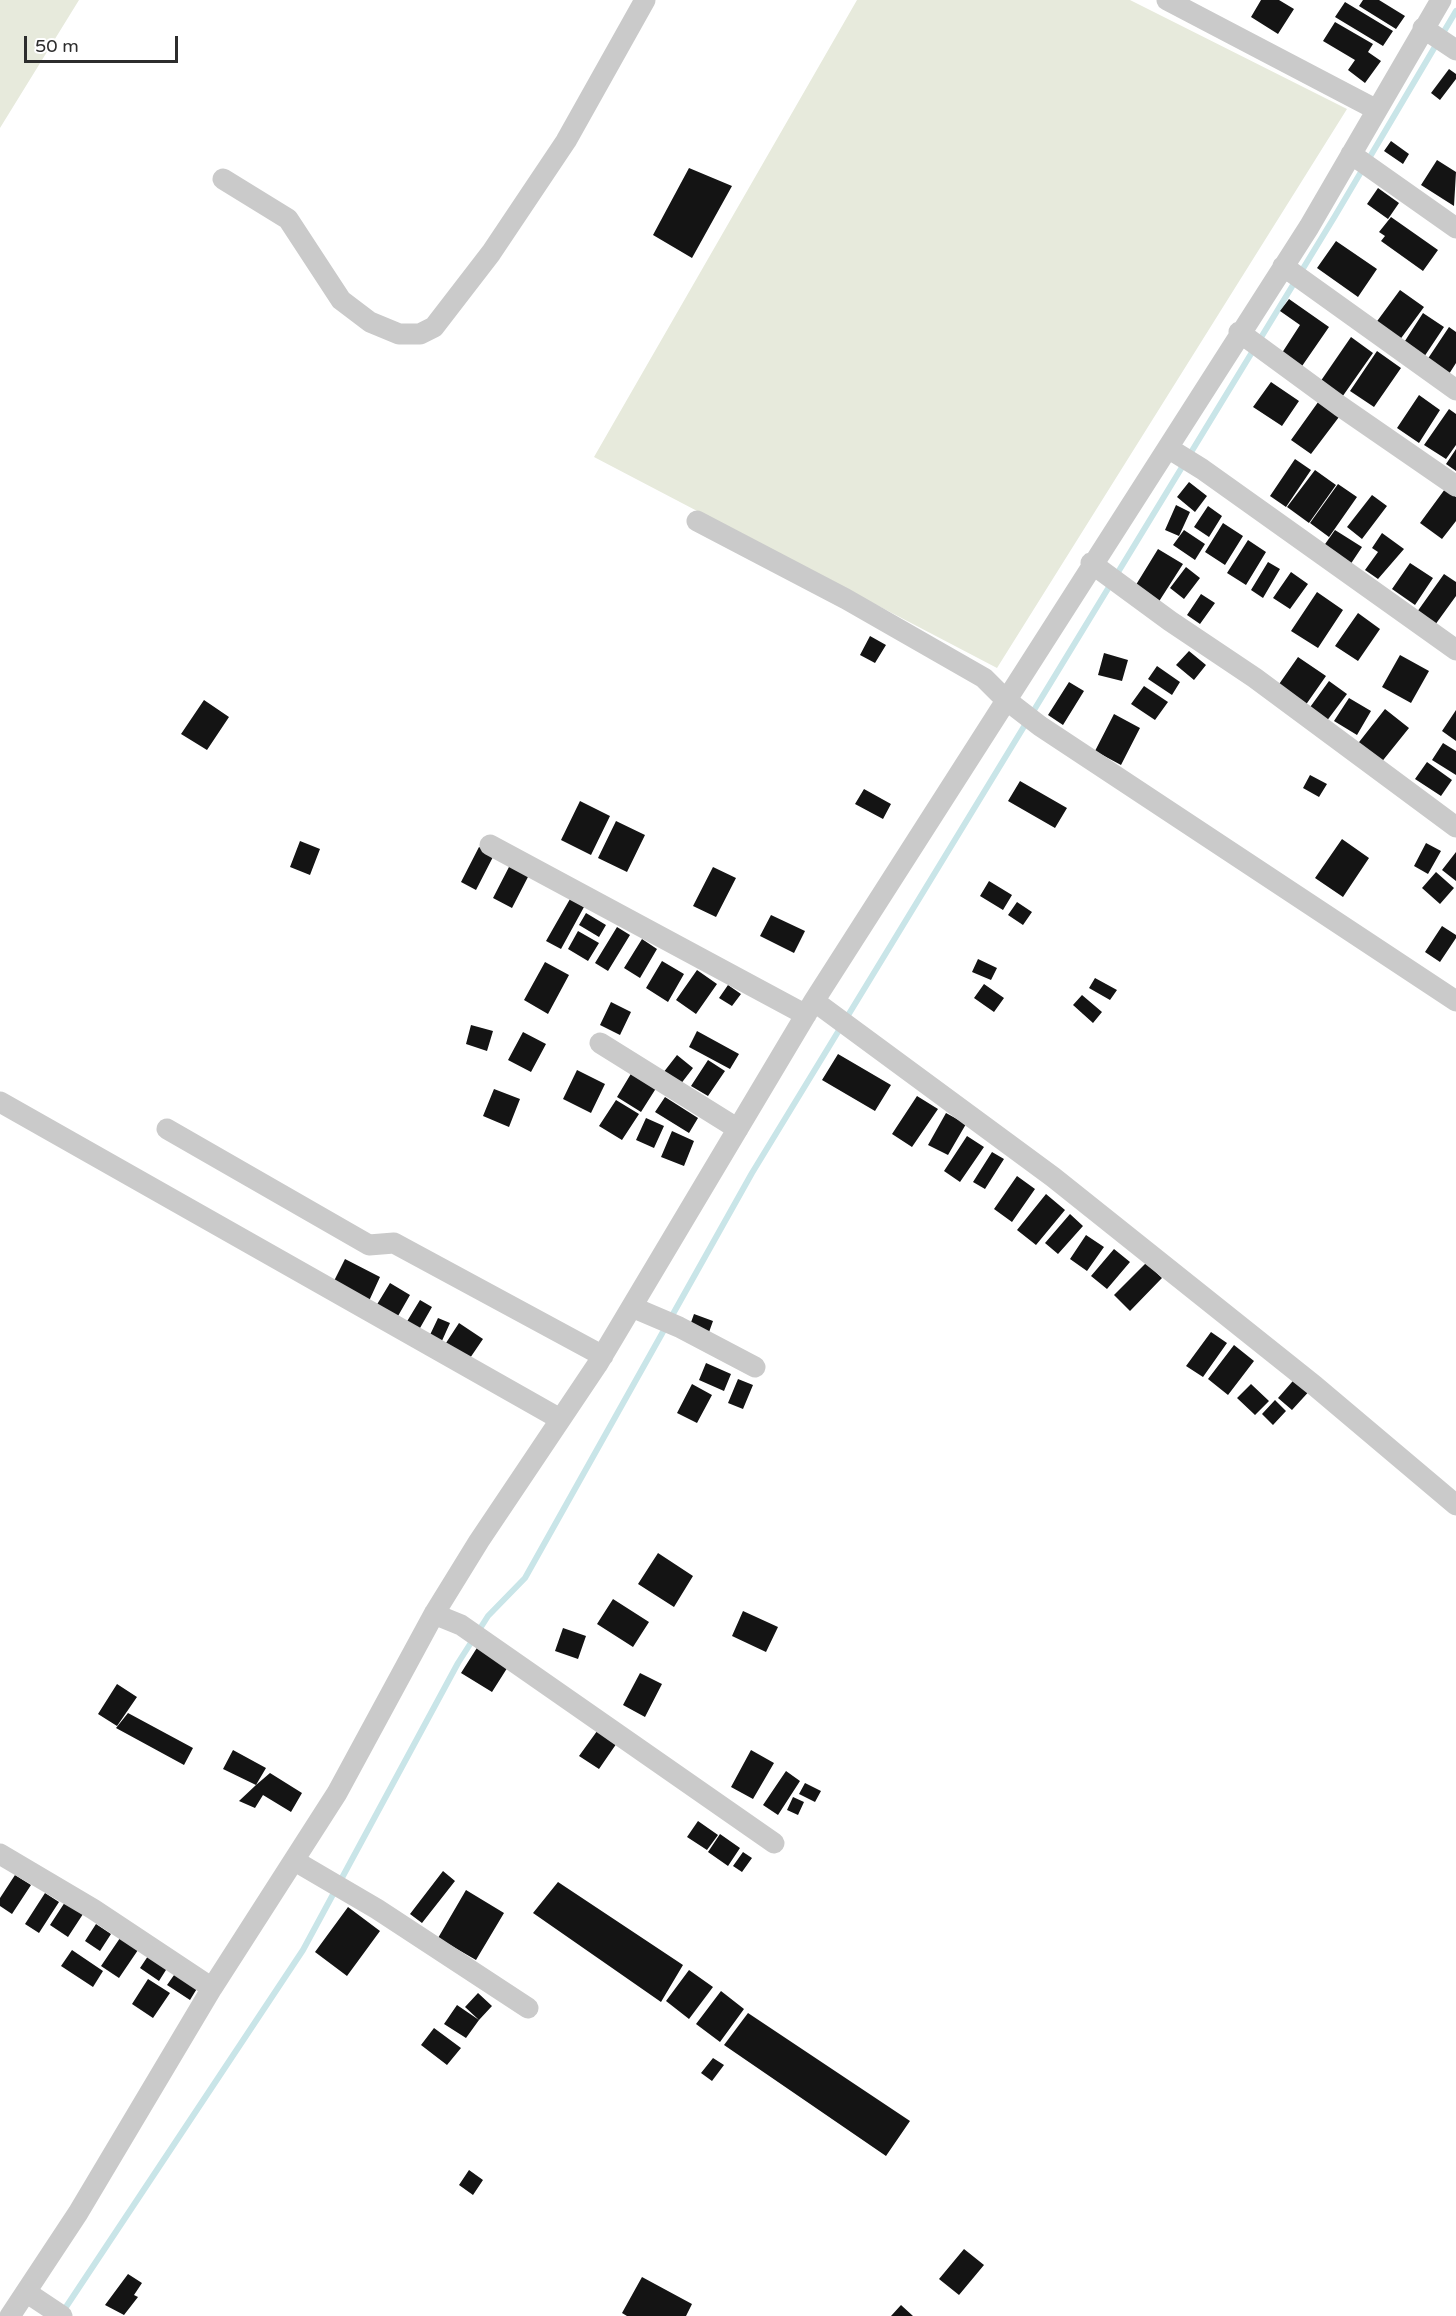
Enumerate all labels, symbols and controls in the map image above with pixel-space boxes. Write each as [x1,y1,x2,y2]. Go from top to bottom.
scale bar [27,24,182,62]
text: 50 m [35,35,79,57]

